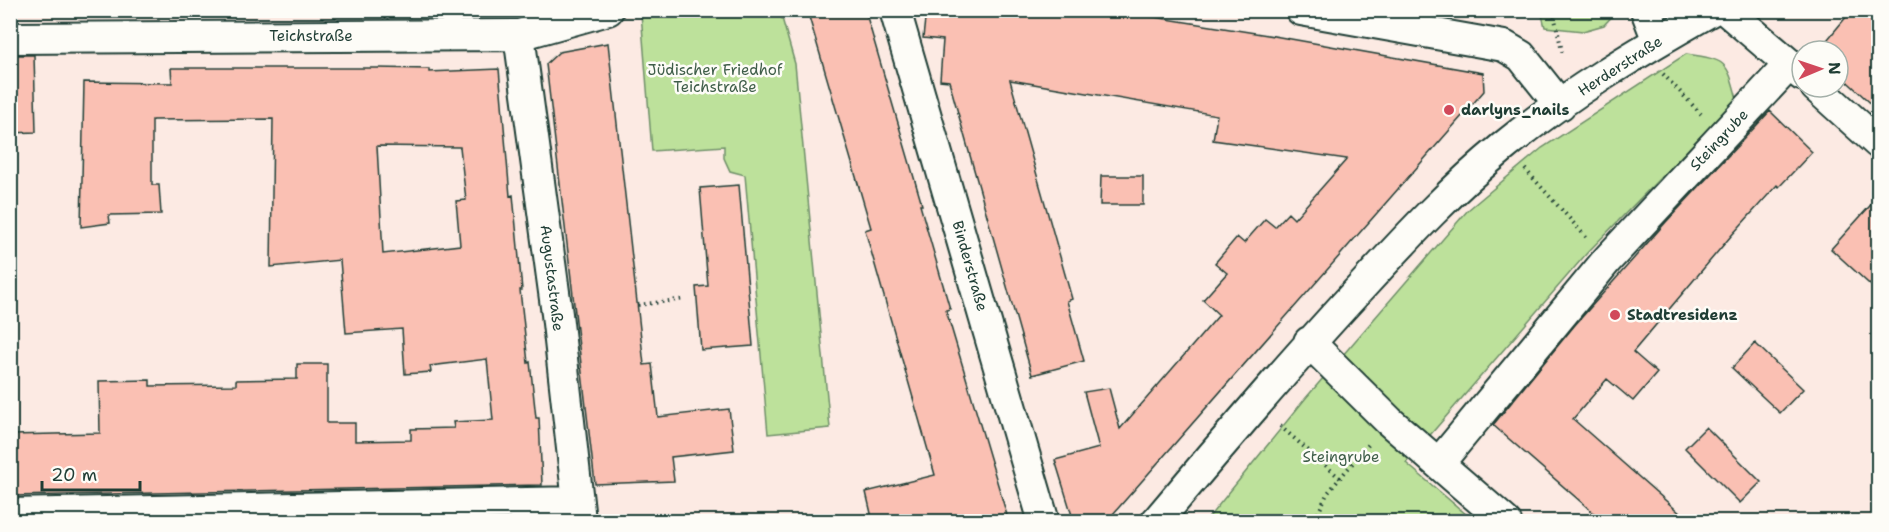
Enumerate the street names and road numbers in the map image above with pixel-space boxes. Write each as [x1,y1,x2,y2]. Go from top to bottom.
street label: Teichstraße [269,26,353,46]
street label: Herderstraße [1574,31,1666,101]
street label: Steingrube [1685,105,1753,175]
street label: Binderstraße [948,218,992,314]
street label: Augustastraße [536,224,568,332]

